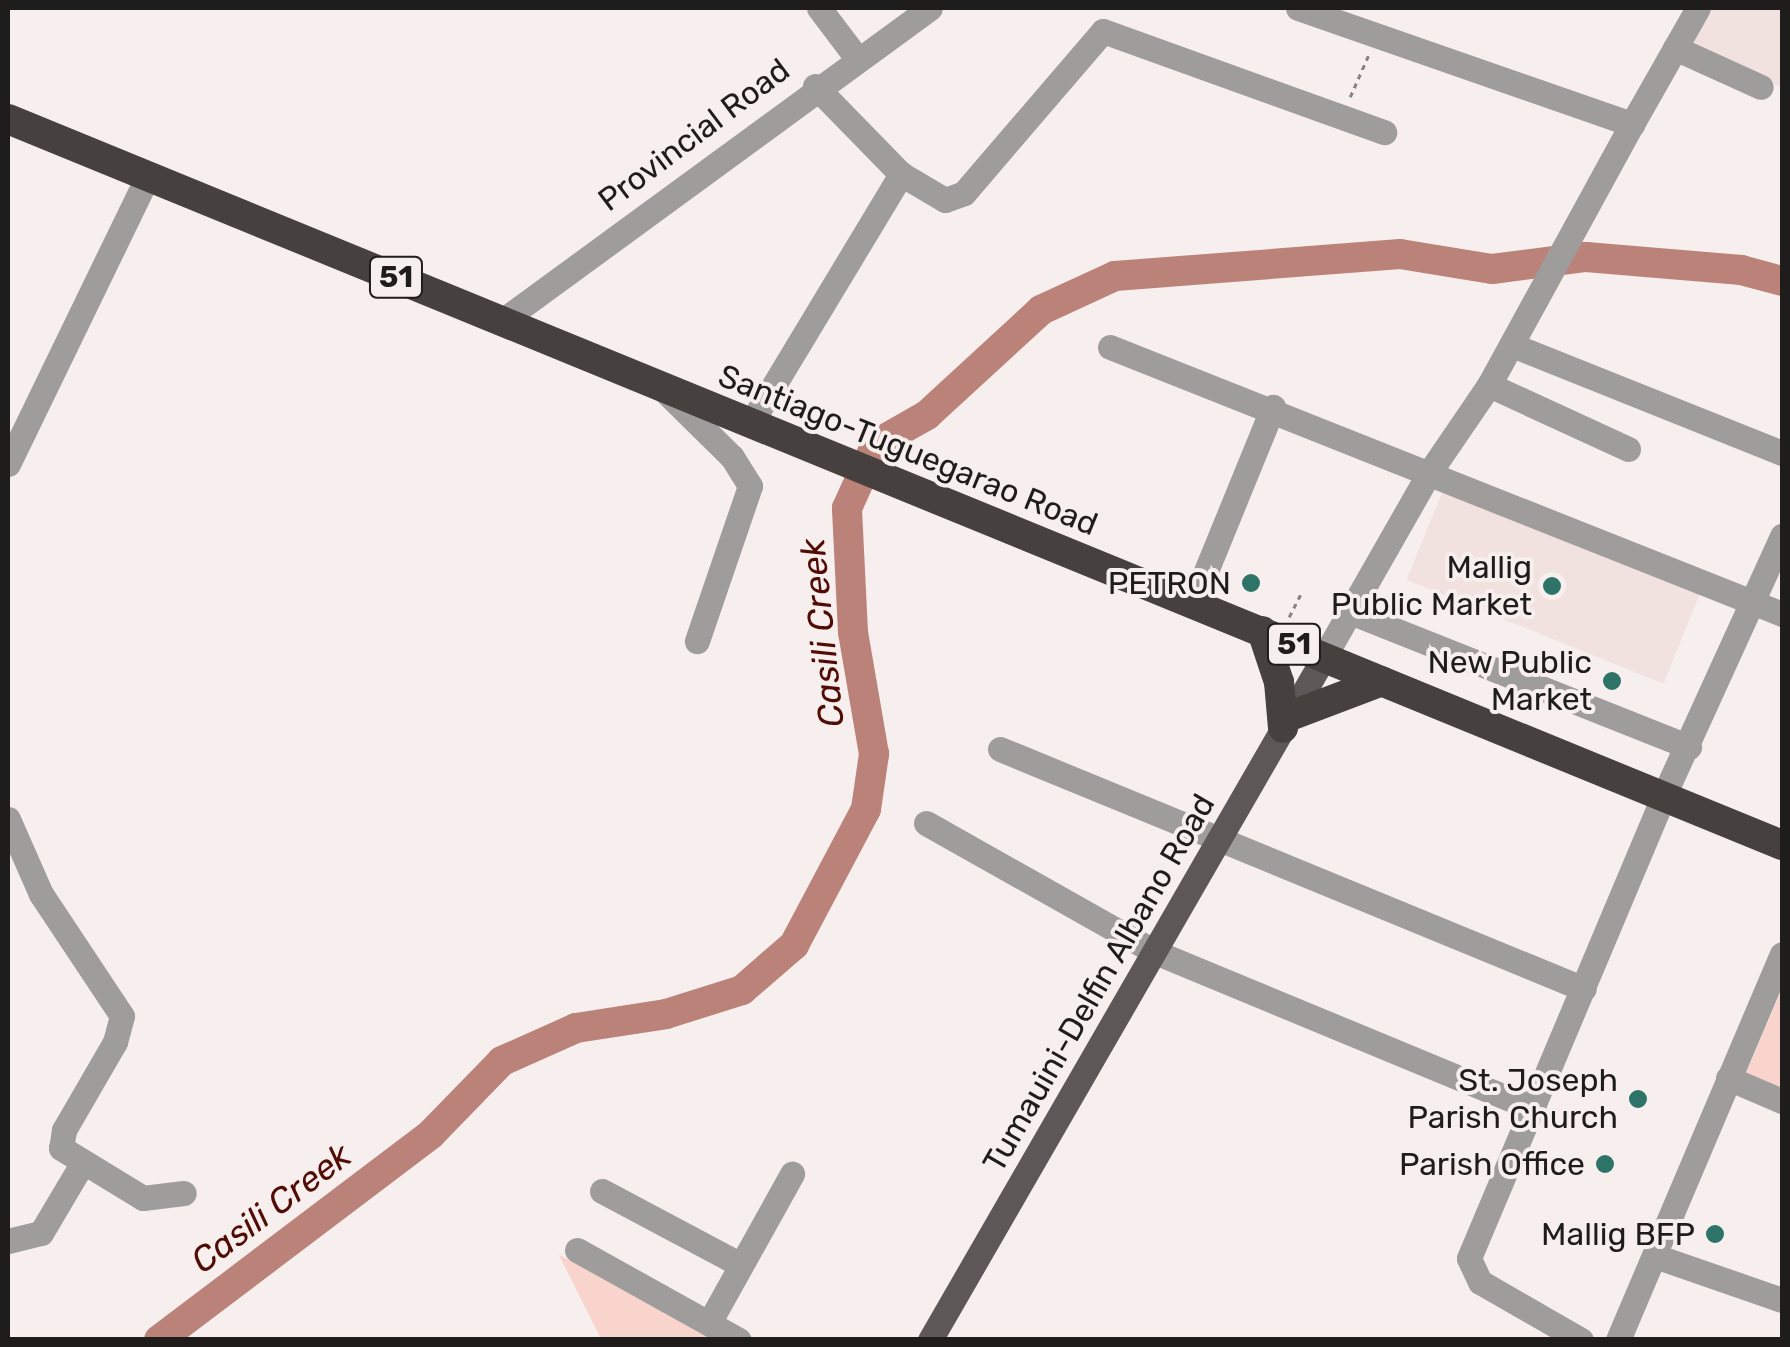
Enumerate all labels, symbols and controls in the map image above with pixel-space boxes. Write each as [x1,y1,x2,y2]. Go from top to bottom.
street label: Provincial Road [591,51,797,219]
road number: 51 [368,252,424,302]
street label: Santiago-Tuguegarao Road [713,356,1103,544]
water label: Casili Creek [791,537,853,729]
place label: Mallig Public Market [1331,549,1532,624]
place label: PETRON [1108,564,1231,602]
marker: PETRON [1240,572,1262,594]
marker: Mallig Public Market [1541,575,1563,597]
road number: 51 [1266,619,1322,669]
place label: New Public Market [1427,644,1592,719]
marker: New Public Market [1601,670,1623,692]
street label: Tumauini-Delfin Albano Road [975,787,1223,1179]
place label: St. Joseph Parish Church [1407,1062,1618,1137]
marker: St. Joseph Parish Church [1627,1088,1649,1110]
water label: Casili Creek [183,1134,359,1282]
place label: Parish Office [1399,1145,1585,1183]
marker: Parish Office [1594,1153,1616,1175]
place label: Mallig BFP [1541,1215,1695,1253]
marker: Mallig BFP [1704,1223,1726,1245]

